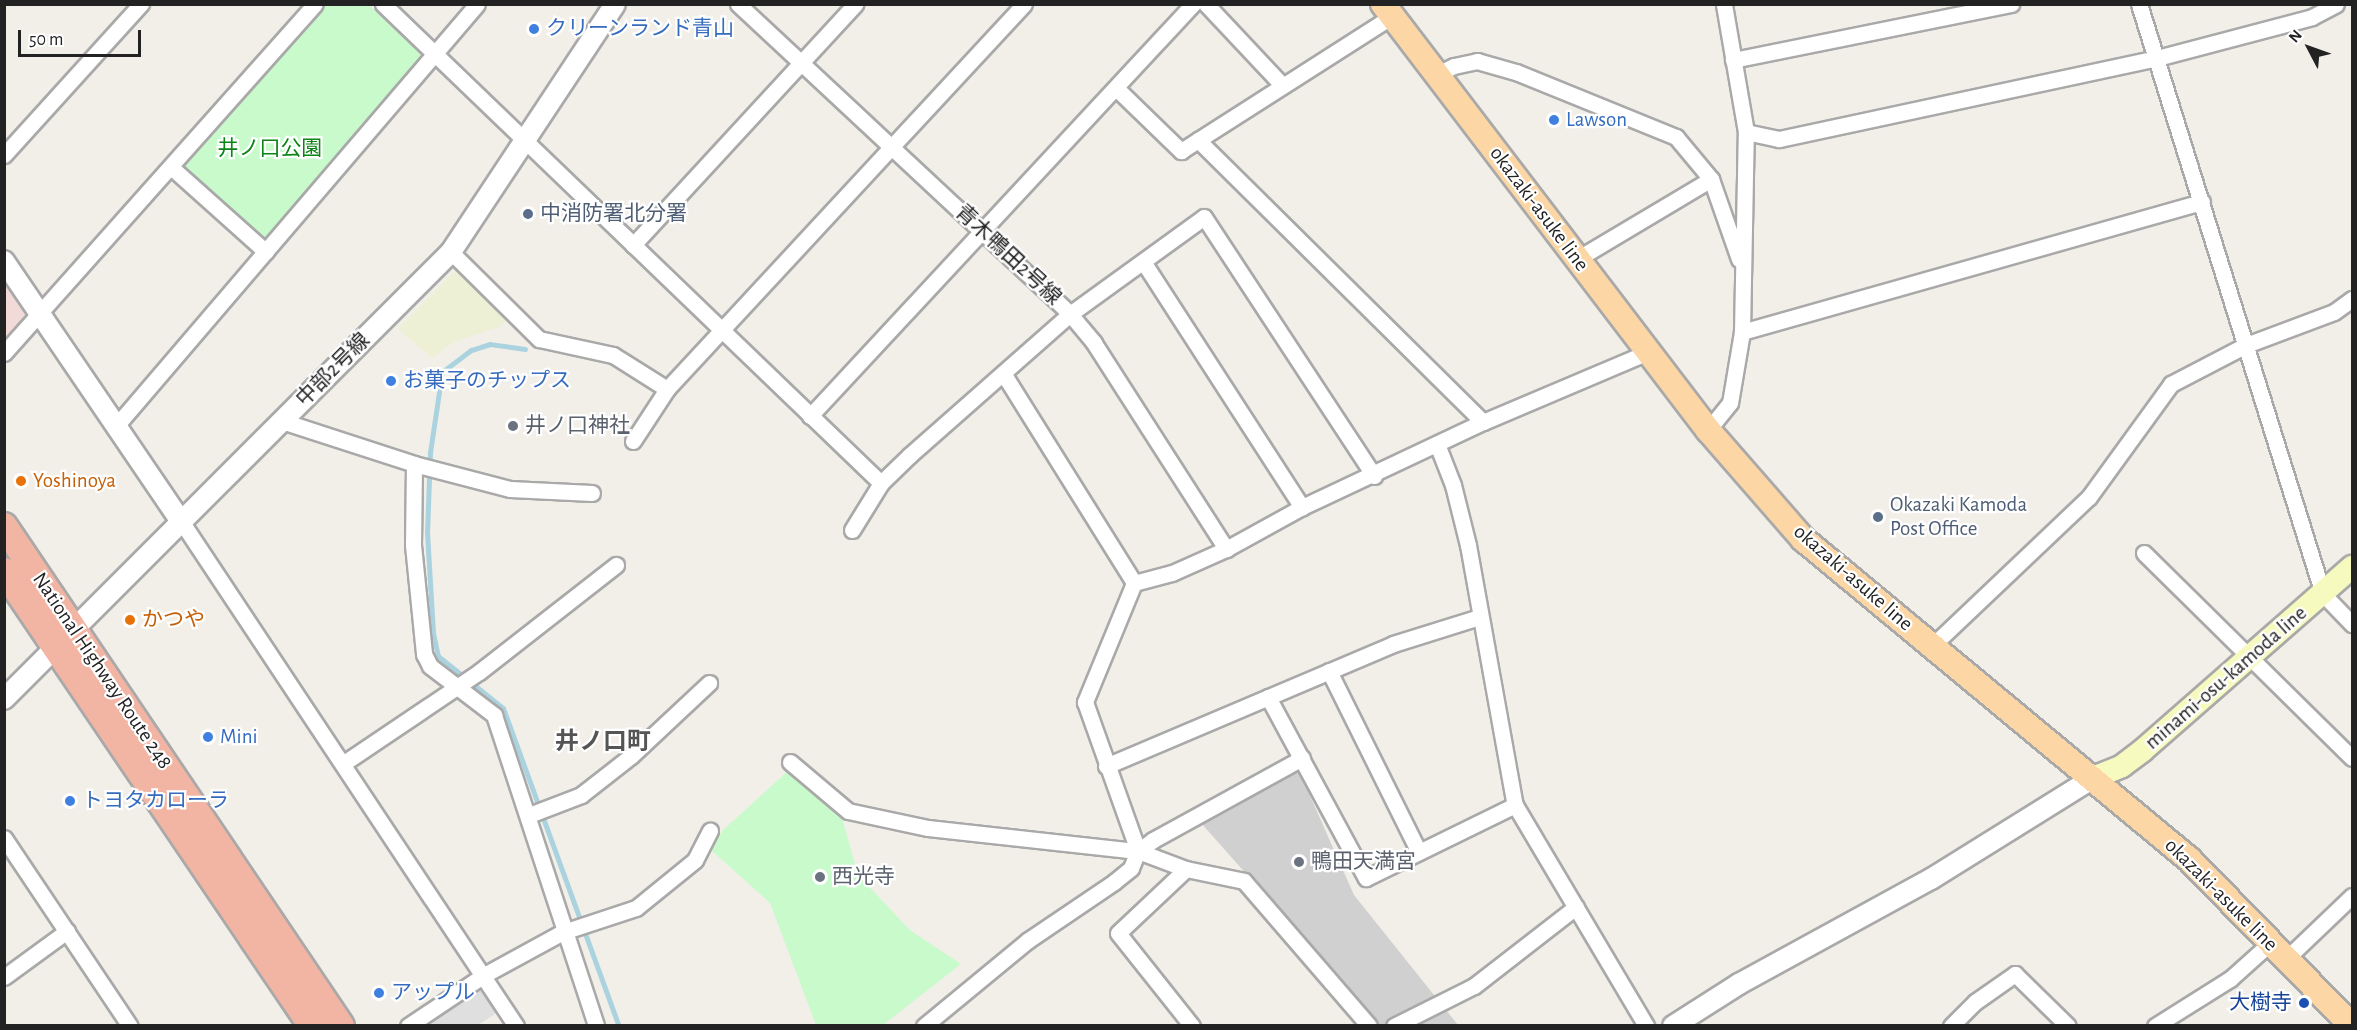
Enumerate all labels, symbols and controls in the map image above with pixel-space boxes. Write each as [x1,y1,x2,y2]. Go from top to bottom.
place label: クリーンランド青山 [546,16,735,42]
scale bar [21,18,144,56]
north arrow [2279,18,2339,78]
marker: クリーンランド青山 [527,22,541,36]
text: N [2286,27,2305,46]
text: 50 m [29,31,63,49]
place label: Lawson [1566,107,1627,133]
marker: Lawson [1547,113,1561,127]
park label: 井ノ口公園 [218,136,322,162]
street label: okazaki-asuke line [1484,142,1594,276]
street label: 青木鴨田2号線 [950,200,1066,310]
place label: 中消防署北分署 [540,201,687,227]
marker: 中消防署北分署 [521,207,535,221]
street label: 中部2号線 [291,328,375,412]
place label: お菓子のチップス [403,368,571,394]
marker: お菓子のチップス [384,374,398,388]
place label: 井ノ口神社 [525,413,630,439]
marker: 井ノ口神社 [506,419,520,433]
place label: Yoshinoya [33,468,116,494]
marker: Yoshinoya [14,474,28,488]
place label: Okazaki Kamoda Post Office [1890,492,2027,542]
marker: Okazaki Kamoda Post Office [1871,510,1885,524]
street label: okazaki-asuke line [1788,519,1918,637]
street label: National Highway Route 248 [27,568,177,774]
street label: minami-osu-kamoda line [2140,601,2312,755]
place label: かつや [142,607,205,633]
marker: かつや [123,613,137,627]
place label: Mini [220,724,258,750]
district label: 井ノ口町 [555,729,651,757]
marker: Mini [201,730,215,744]
place label: トヨタカローラ [82,788,229,814]
marker: トヨタカローラ [63,794,77,808]
street label: okazaki-asuke line [2159,833,2283,957]
place label: 鴨田天満宮 [1311,849,1416,875]
marker: 鴨田天満宮 [1292,855,1306,869]
place label: 西光寺 [832,864,895,890]
marker: 西光寺 [813,870,827,884]
place label: アップル [391,980,475,1006]
marker: アップル [372,986,386,1000]
place label: 大樹寺 [2229,990,2292,1016]
marker: 大樹寺 [2297,996,2311,1010]

